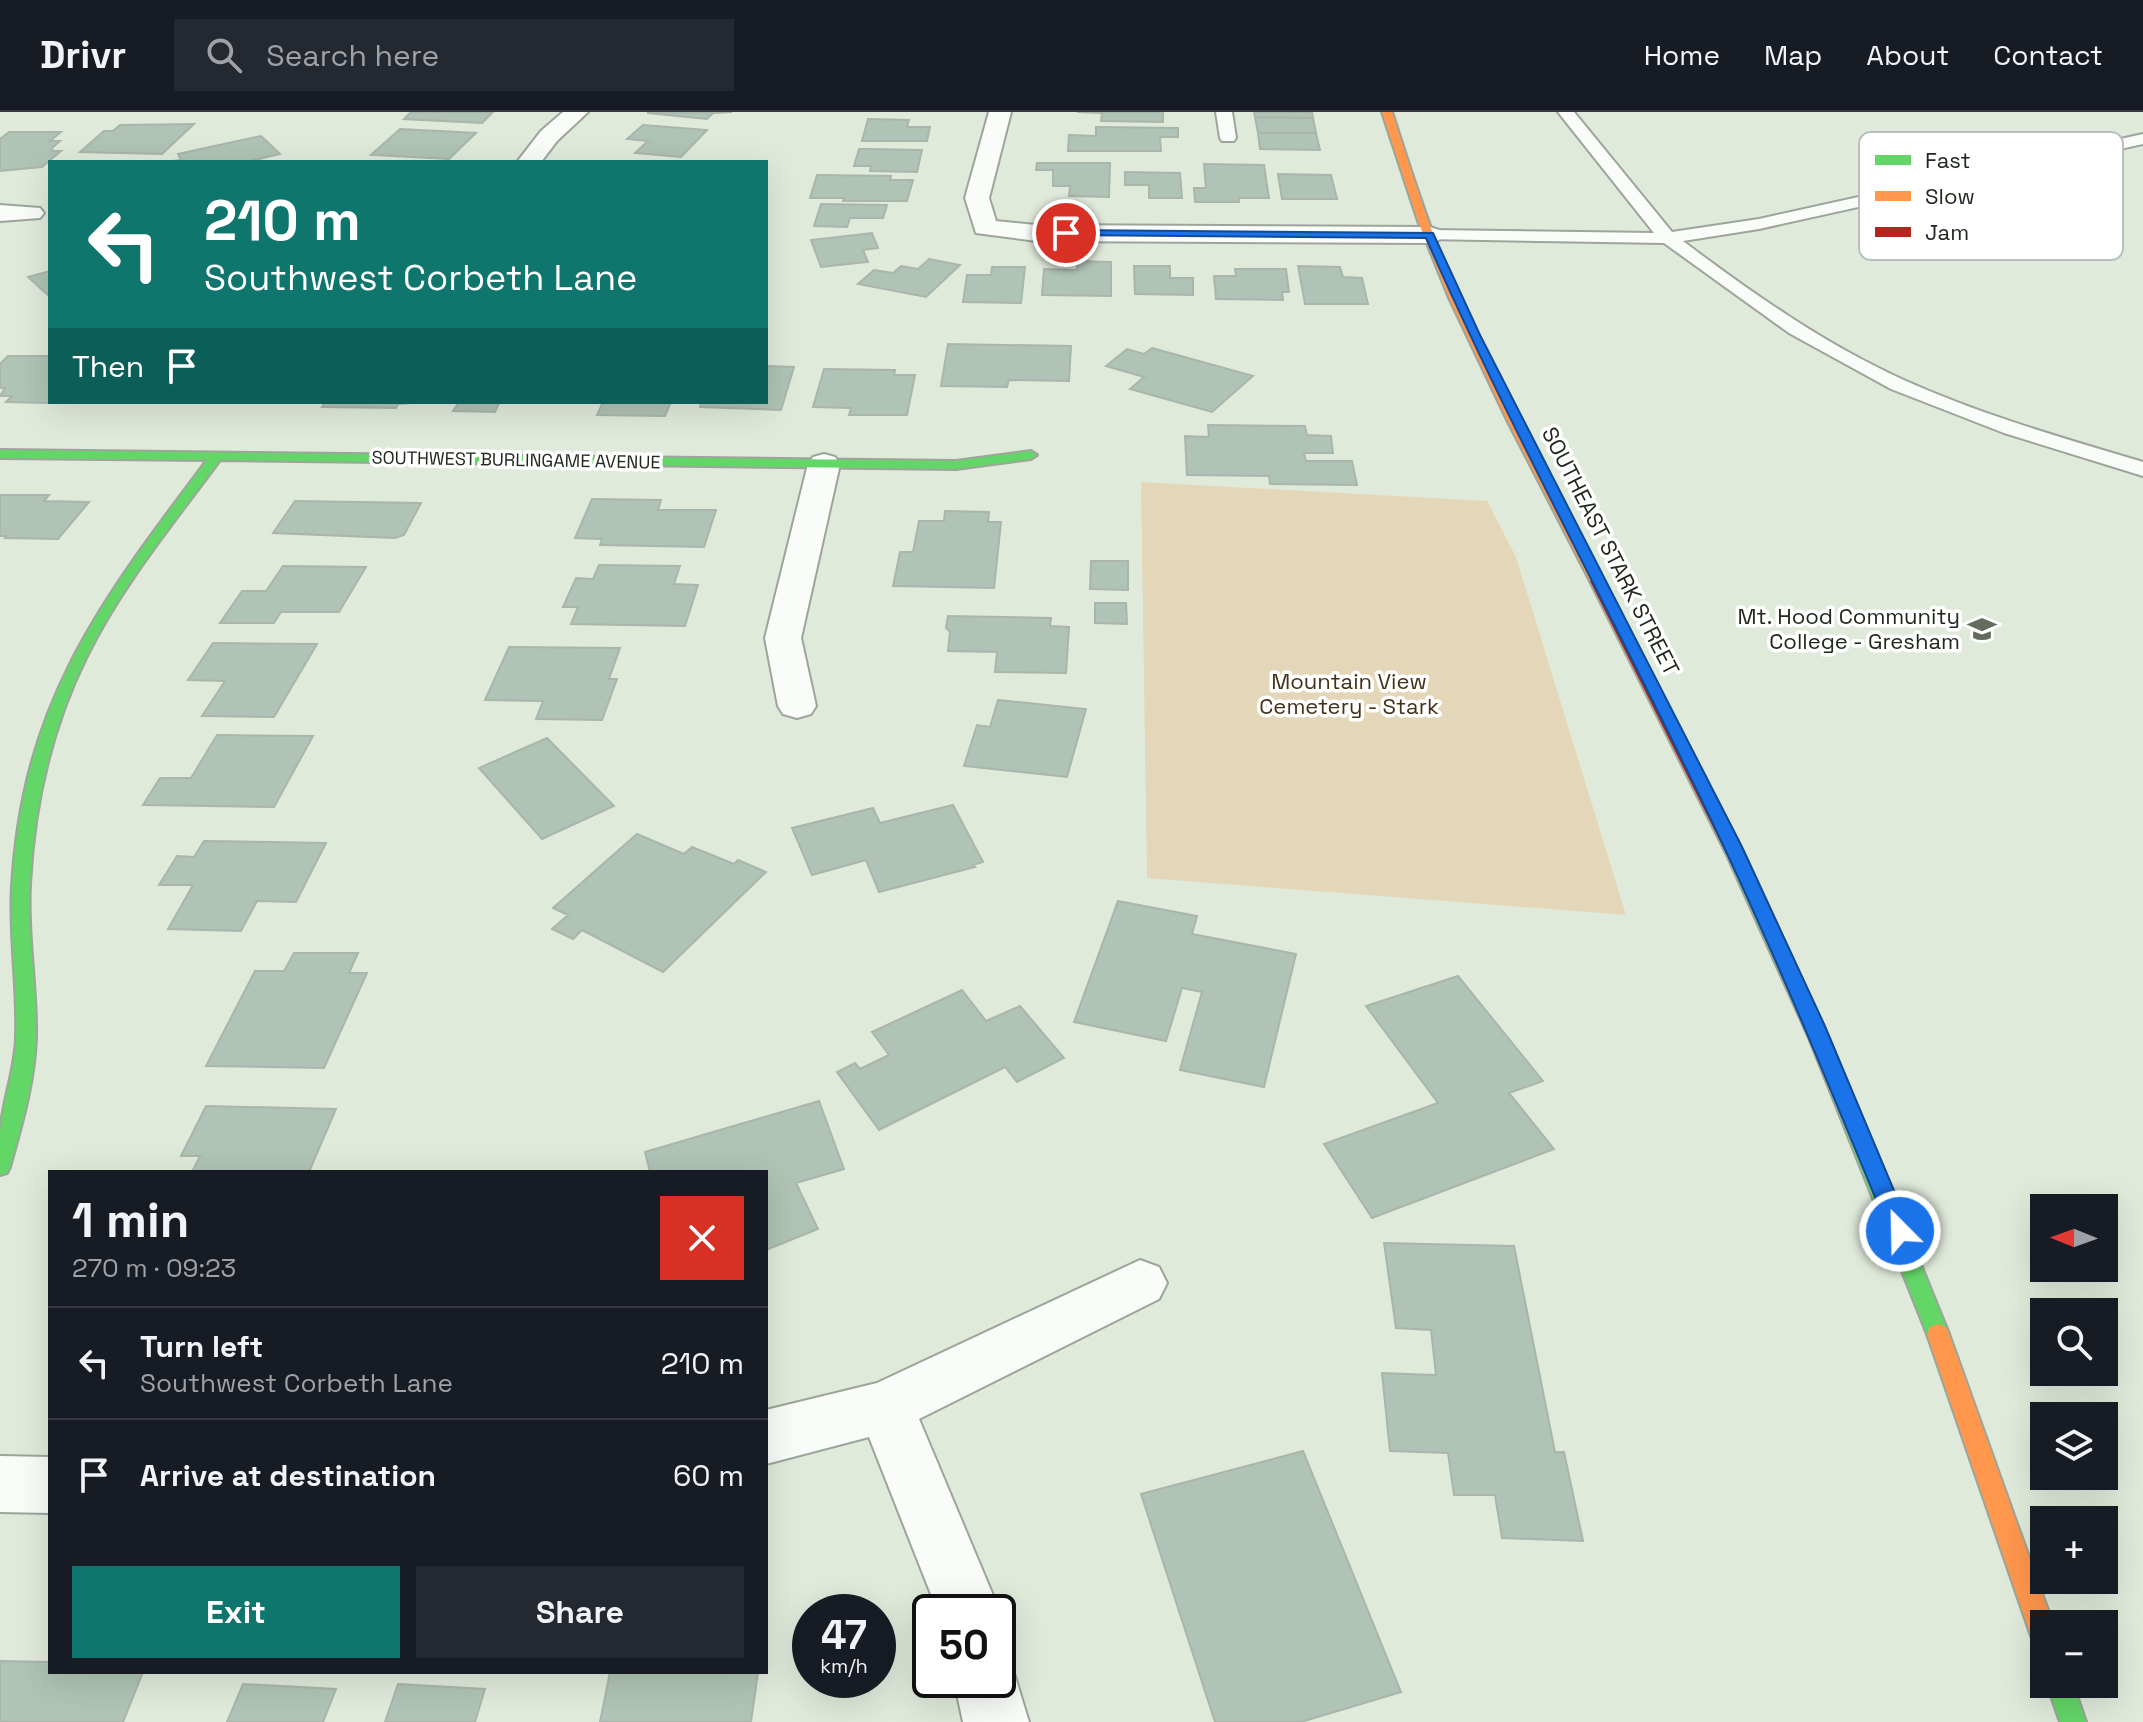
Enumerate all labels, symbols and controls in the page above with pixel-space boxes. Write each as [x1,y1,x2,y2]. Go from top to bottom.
search box [174,19,734,91]
text: Drivr [40,31,126,79]
icon: search [202,33,246,77]
text: Search here [266,36,439,75]
text: Home [1644,37,1720,73]
text: Map [1764,37,1822,73]
text: About [1866,37,1949,73]
text: Contact [1993,37,2103,73]
legend [1859,132,2123,260]
text: Fast [1925,146,1971,174]
text: Slow [1925,182,1975,210]
text: 210 m [204,185,361,256]
icon: left [72,192,176,296]
pin [1032,199,1100,267]
icon: arrive [1044,211,1088,255]
text: Jam [1925,218,1969,246]
text: Southwest Corbeth Lane [204,255,637,301]
icon: arrive [160,344,204,388]
text: Then [72,347,144,386]
street label: SOUTHEAST STARK STREET [1536,422,1686,680]
street label: SOUTHWEST BURLINGAME AVENUE [371,445,661,474]
place label: Mt. Hood Community College - Gresham [1738,602,1960,655]
school or university icon: Mt. Hood Community College - Gresham [1967,614,1997,644]
park label: Mountain View Cemetery - Stark [1259,667,1439,720]
position arrow [1858,1189,1942,1273]
text: 1 min [72,1190,189,1251]
north arrow [2030,1194,2118,1282]
map controls [2030,1194,2118,1698]
button: close [660,1196,744,1280]
text: 270 m · 09:23 [72,1251,236,1285]
button: search [2030,1298,2118,1386]
text: Turn left [140,1327,263,1366]
icon: left [72,1341,116,1385]
text: 210 m [661,1344,744,1383]
text: Southwest Corbeth Lane [140,1366,453,1400]
button: layers [2030,1402,2118,1490]
icon: arrive [72,1453,116,1497]
text: Arrive at destination [140,1456,436,1495]
text: 60 m [673,1456,744,1495]
button: + [2030,1506,2118,1594]
button: Exit [72,1566,400,1658]
button: Share [416,1566,744,1658]
speed limit sign: 50 [912,1594,1016,1698]
text: 47 [821,1610,867,1661]
button: − [2030,1610,2118,1698]
text: km/h [820,1653,868,1679]

